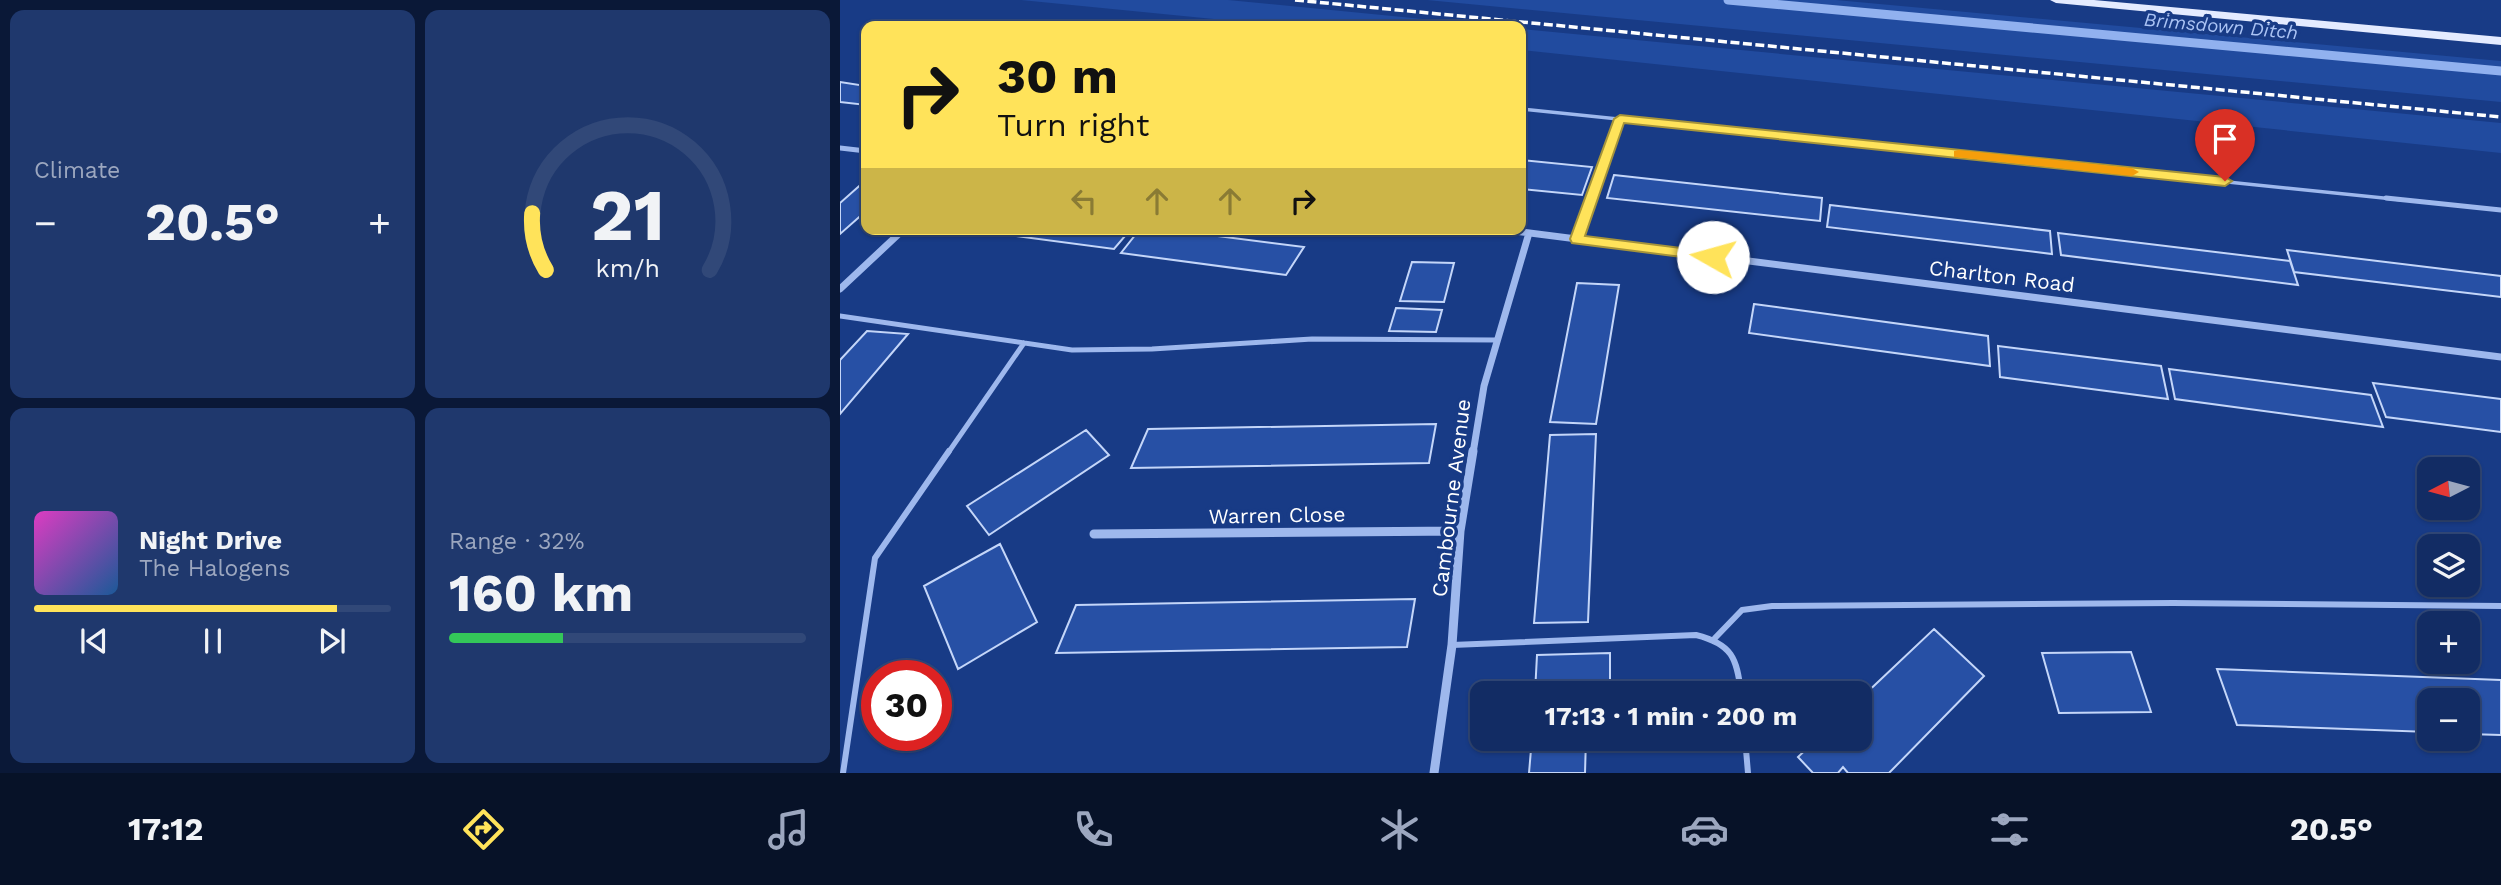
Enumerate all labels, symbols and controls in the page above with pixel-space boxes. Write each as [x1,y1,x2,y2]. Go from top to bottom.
water label: Brimsdown Ditch [2143,8,2299,44]
text: 30 m [997,47,1118,105]
icon: right [882,49,973,140]
text: Turn right [997,106,1149,144]
pin [2195,109,2255,181]
icon: arrive [2206,120,2244,158]
text: Climate [34,157,120,184]
text: 21 [590,172,665,258]
icon: left [1065,182,1103,220]
icon: ahead [1138,182,1176,220]
icon: ahead [1211,182,1249,220]
icon: right [1284,182,1322,220]
text: 20.5° [145,192,280,253]
text: − [34,201,57,245]
text: + [368,201,391,245]
position arrow [1676,220,1750,294]
text: km/h [595,254,660,283]
street label: Charlton Road [1928,255,2076,297]
street label: Cambourne Avenue [1426,398,1476,598]
north arrow [2417,457,2480,520]
map controls [2417,457,2480,751]
street label: Warren Close [1208,501,1346,529]
text: Night Drive [139,525,282,555]
text: Range · 32% [449,528,584,555]
button: layers [2417,534,2480,597]
text: The Halogens [139,555,290,582]
text: 160 km [449,563,633,624]
button: + [2417,611,2480,674]
icon: previous [75,622,113,660]
icon: pause [194,622,232,660]
icon: next [313,622,351,660]
speed limit sign: 30 [861,660,952,751]
button: − [2417,688,2480,751]
text: 17:13 · 1 min · 200 m [1545,701,1797,731]
icon: directions [459,805,508,854]
icon: music [764,805,813,854]
icon: phone [1069,805,1118,854]
icon: climate [1375,805,1424,854]
icon: car [1680,805,1729,854]
icon: filters [1985,805,2034,854]
text: 17:12 [128,810,203,848]
text: 20.5° [2290,810,2373,848]

